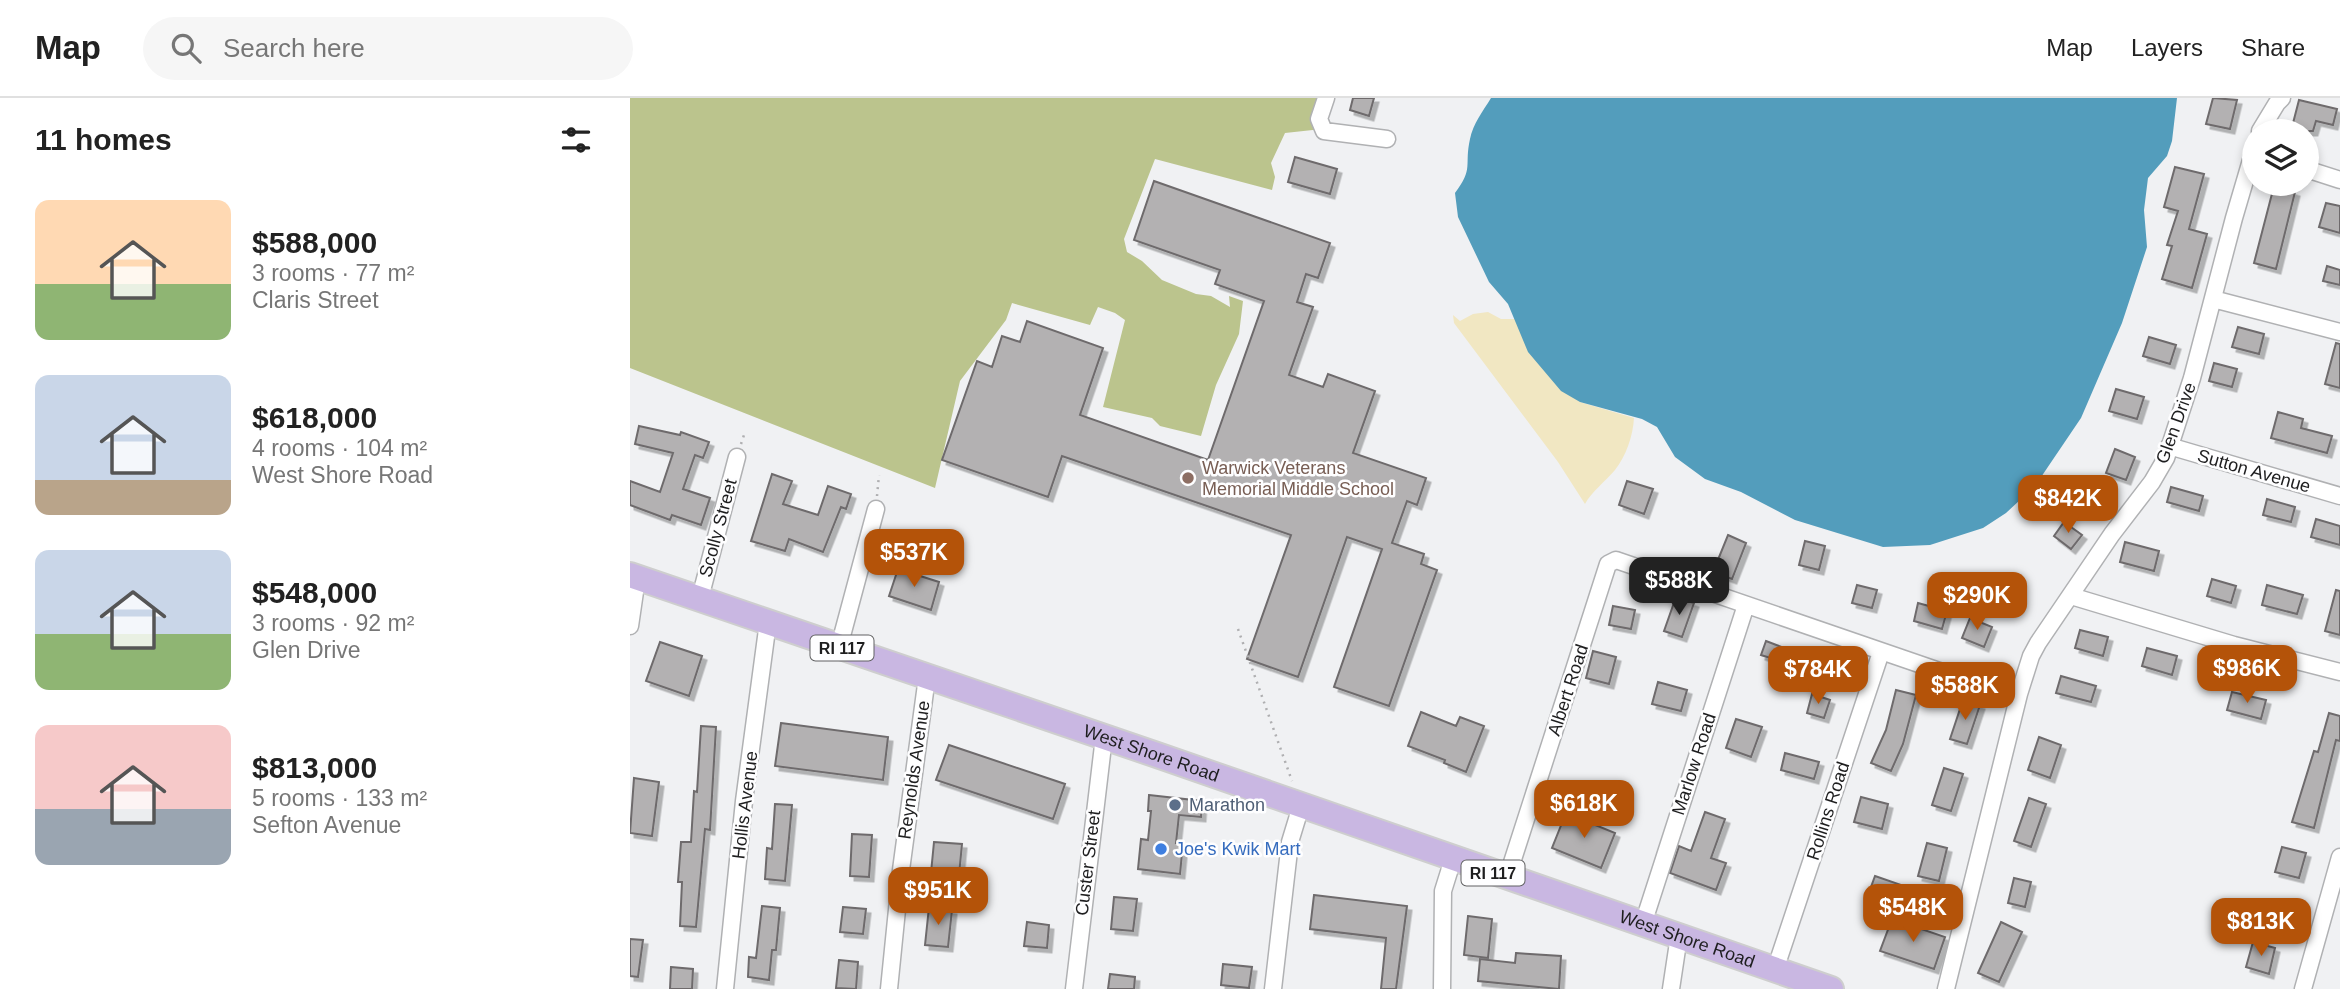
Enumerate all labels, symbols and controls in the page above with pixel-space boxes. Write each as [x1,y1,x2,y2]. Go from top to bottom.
search box [143,17,633,80]
text: Map [35,29,101,66]
icon: search [167,29,205,67]
text: Search here [223,33,365,63]
text: Map [2046,34,2093,61]
text: Layers [2131,34,2203,61]
text: Share [2241,34,2305,61]
map controls [2242,119,2319,196]
button: layers [2242,119,2319,196]
icon: filters [557,121,595,159]
text: 11 homes [35,123,172,156]
text: $588,000 [252,226,377,259]
icon: home [91,228,175,312]
text: 3 rooms · 77 m² [252,260,414,286]
text: Claris Street [252,287,379,313]
street label: Glen Drive [2152,380,2200,466]
text: $618,000 [252,401,377,434]
icon: home [91,403,175,487]
text: 4 rooms · 104 m² [252,435,427,461]
street label: Sutton Avenue [2195,445,2313,497]
place label: Warwick Veterans Memorial Middle School [1202,458,1394,499]
text: West Shore Road [252,462,433,488]
marker: Warwick Veterans Memorial Middle School [1180,470,1196,486]
pin: $842K [2019,476,2117,535]
street label: Scolly Street [695,477,741,579]
text: $842K [2034,485,2102,511]
pin: $537K [865,530,963,589]
text: $537K [880,539,948,565]
pin: $588K [1630,558,1728,617]
text: $588K [1645,567,1713,593]
pin: $290K [1928,573,2026,632]
text: $548,000 [252,576,377,609]
icon: home [91,578,175,662]
text: $290K [1943,582,2011,608]
text: 3 rooms · 92 m² [252,610,414,636]
road number: RI 117 [810,636,874,660]
text: Glen Drive [252,637,361,663]
street label: Albert Road [1544,642,1592,738]
pin: $784K [1769,646,1867,706]
pin: $986K [2198,646,2296,705]
text: $986K [2213,655,2281,681]
text: $784K [1784,656,1852,682]
pin: $588K [1916,662,2014,722]
text: $588K [1931,672,1999,698]
street label: Reynolds Avenue [894,699,934,841]
street label: Marlow Road [1668,710,1720,818]
street label: West Shore Road [1081,721,1222,786]
street label: Hollis Avenue [728,750,762,860]
text: $813,000 [252,751,377,784]
icon: home [91,753,175,837]
street label: Rollins Road [1803,759,1853,863]
pin: $618K [1535,780,1633,840]
text: 5 rooms · 133 m² [252,785,427,811]
text: $618K [1550,790,1618,816]
place label: Marathon [1189,795,1265,815]
marker: Marathon [1167,797,1183,813]
street label: Custer Street [1072,809,1104,917]
text: Sefton Avenue [252,812,401,838]
place label: Joe's Kwik Mart [1175,839,1300,859]
marker: Joe's Kwik Mart [1153,841,1169,857]
road number: RI 117 [1462,860,1524,886]
pin: $951K [889,868,987,927]
text: $951K [904,877,972,903]
pin: $548K [1864,884,1962,944]
text: $548K [1879,894,1947,920]
pin: $813K [2212,898,2310,958]
street label: West Shore Road [1617,906,1757,972]
text: $813K [2227,908,2295,934]

